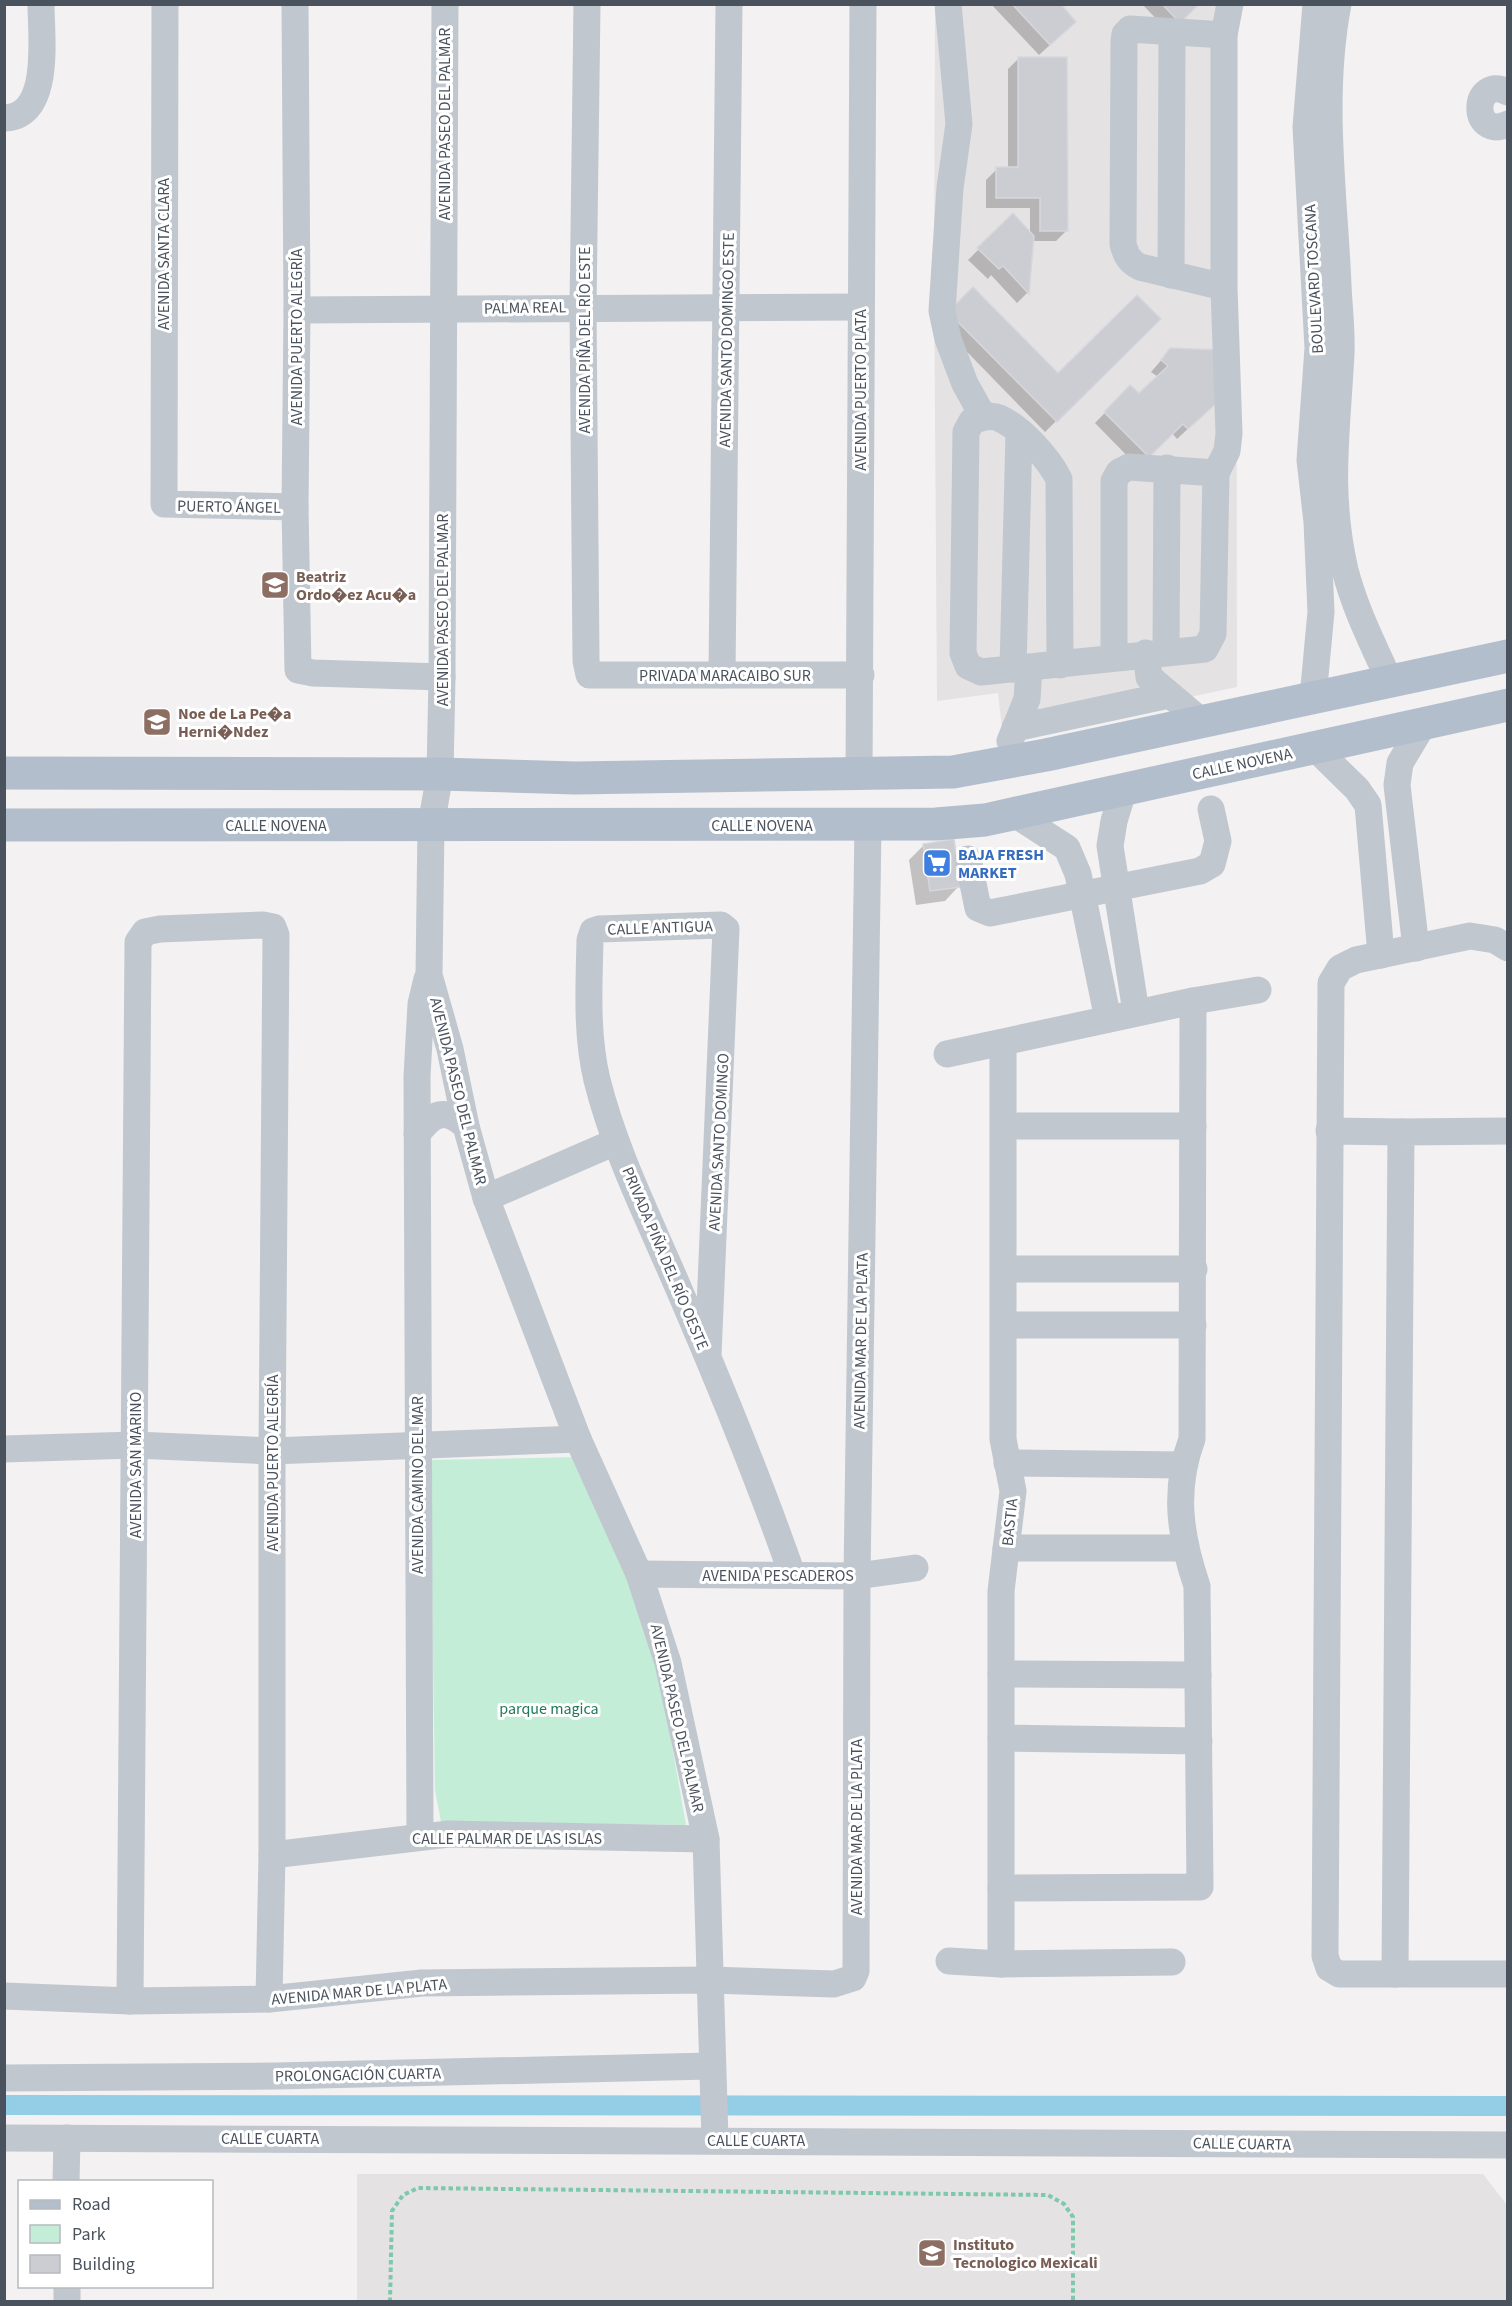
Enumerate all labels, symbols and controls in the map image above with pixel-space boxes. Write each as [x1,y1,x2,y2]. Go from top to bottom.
street label: AVENIDA PASEO DEL PALMAR [434,28,456,220]
street label: AVENIDA SANTA CLARA [153,178,175,330]
street label: BOULEVARD TOSCANA [1299,203,1329,354]
street label: AVENIDA SANTO DOMINGO ESTE [714,232,740,448]
street label: AVENIDA PIÑA DEL RÍO ESTE [574,247,596,433]
street label: AVENIDA PUERTO ALEGRÍA [286,248,308,425]
street label: PALMA REAL [484,296,567,320]
street label: AVENIDA PUERTO PLATA [850,309,872,471]
street label: PUERTO ÁNGEL [177,495,281,519]
street label: AVENIDA PASEO DEL PALMAR [432,514,454,706]
place label: Beatriz Ordo�ez Acu�a [296,566,416,606]
school or university icon: Beatriz Ordo�ez Acu�a [259,569,291,601]
street label: PRIVADA MARACAIBO SUR [639,665,811,687]
place label: Noe de La Pe�a Herni�Ndez [178,703,292,743]
school or university icon: Noe de La Pe�a Herni�Ndez [141,706,173,738]
street label: CALLE NOVENA [1190,743,1294,785]
street label: CALLE NOVENA [225,815,327,837]
street label: CALLE NOVENA [711,815,813,837]
place label: BAJA FRESH MARKET [958,844,1044,884]
supermarket icon: BAJA FRESH MARKET [921,847,953,879]
street label: CALLE ANTIGUA [607,915,713,941]
street label: AVENIDA PASEO DEL PALMAR [424,995,492,1187]
street label: AVENIDA SANTO DOMINGO [703,1053,735,1232]
street label: PRIVADA PIÑA DEL RÍO OESTE [617,1164,714,1353]
street label: AVENIDA MAR DE LA PLATA [848,1252,874,1429]
street label: AVENIDA PUERTO ALEGRÍA [262,1374,284,1551]
street label: AVENIDA SAN MARINO [125,1392,147,1538]
street label: AVENIDA CAMINO DEL MAR [407,1396,429,1574]
street label: BASTIA [997,1497,1023,1547]
street label: AVENIDA PESCADEROS [702,1565,854,1587]
street label: AVENIDA PASEO DEL PALMAR [645,1622,709,1814]
park label: parque magica [499,1698,599,1720]
street label: AVENIDA MAR DE LA PLATA [846,1739,868,1915]
street label: CALLE PALMAR DE LAS ISLAS [412,1828,602,1850]
street label: AVENIDA MAR DE LA PLATA [270,1973,448,2011]
street label: PROLONGACIÓN CUARTA [275,2063,442,2087]
street label: CALLE CUARTA [221,2128,319,2150]
street label: CALLE CUARTA [707,2130,805,2152]
street label: CALLE CUARTA [1193,2132,1292,2156]
legend [18,2180,213,2288]
text: Road [72,2192,111,2217]
text: Park [72,2222,106,2247]
place label: Instituto Tecnologico Mexicali [953,2234,1098,2274]
school or university icon: Instituto Tecnologico Mexicali [916,2237,948,2269]
text: Building [72,2252,135,2277]

